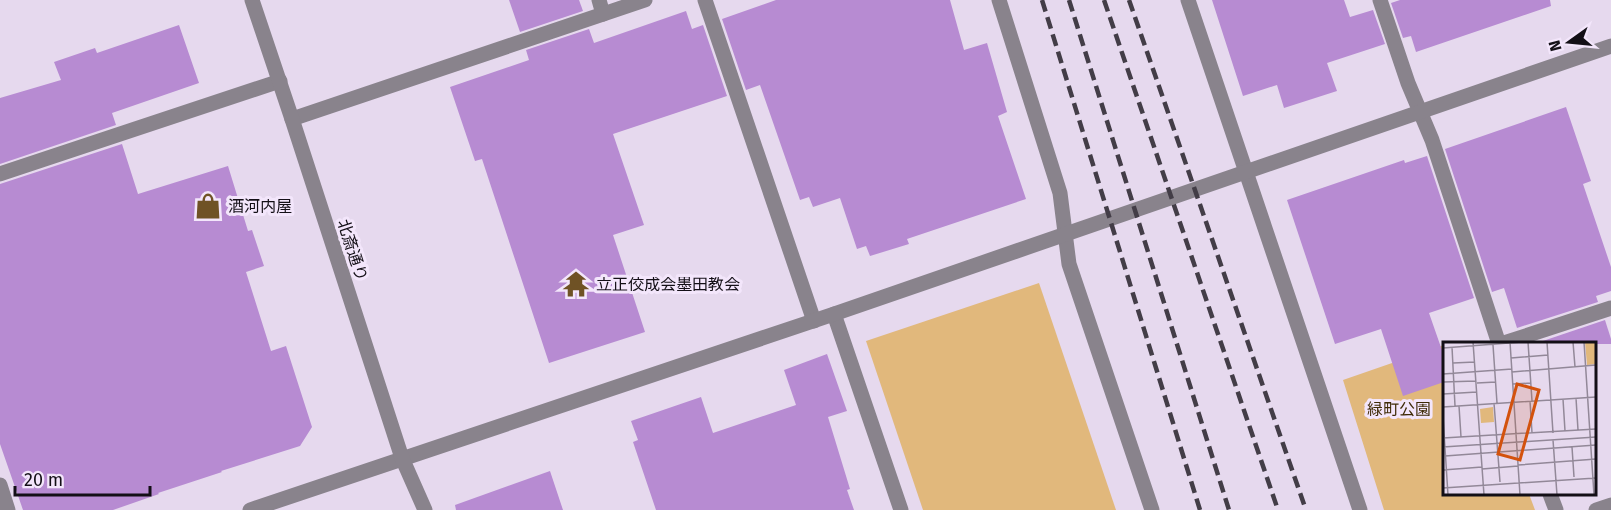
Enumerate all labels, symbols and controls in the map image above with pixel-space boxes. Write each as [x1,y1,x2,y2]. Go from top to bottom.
north arrow [1539,12,1599,72]
text: N [1544,38,1566,53]
shop icon: 酒河内屋 [193,191,223,221]
place label: 酒河内屋 [228,197,292,216]
street label: 北斎通り [334,217,371,284]
temple icon: 立正佼成会墨田教会 [561,269,591,299]
place label: 立正佼成会墨田教会 [596,275,740,294]
inset map [1443,342,1596,495]
park label: 緑町公園 [1367,400,1431,419]
scale bar [15,459,150,497]
text: 20 m [24,469,63,491]

